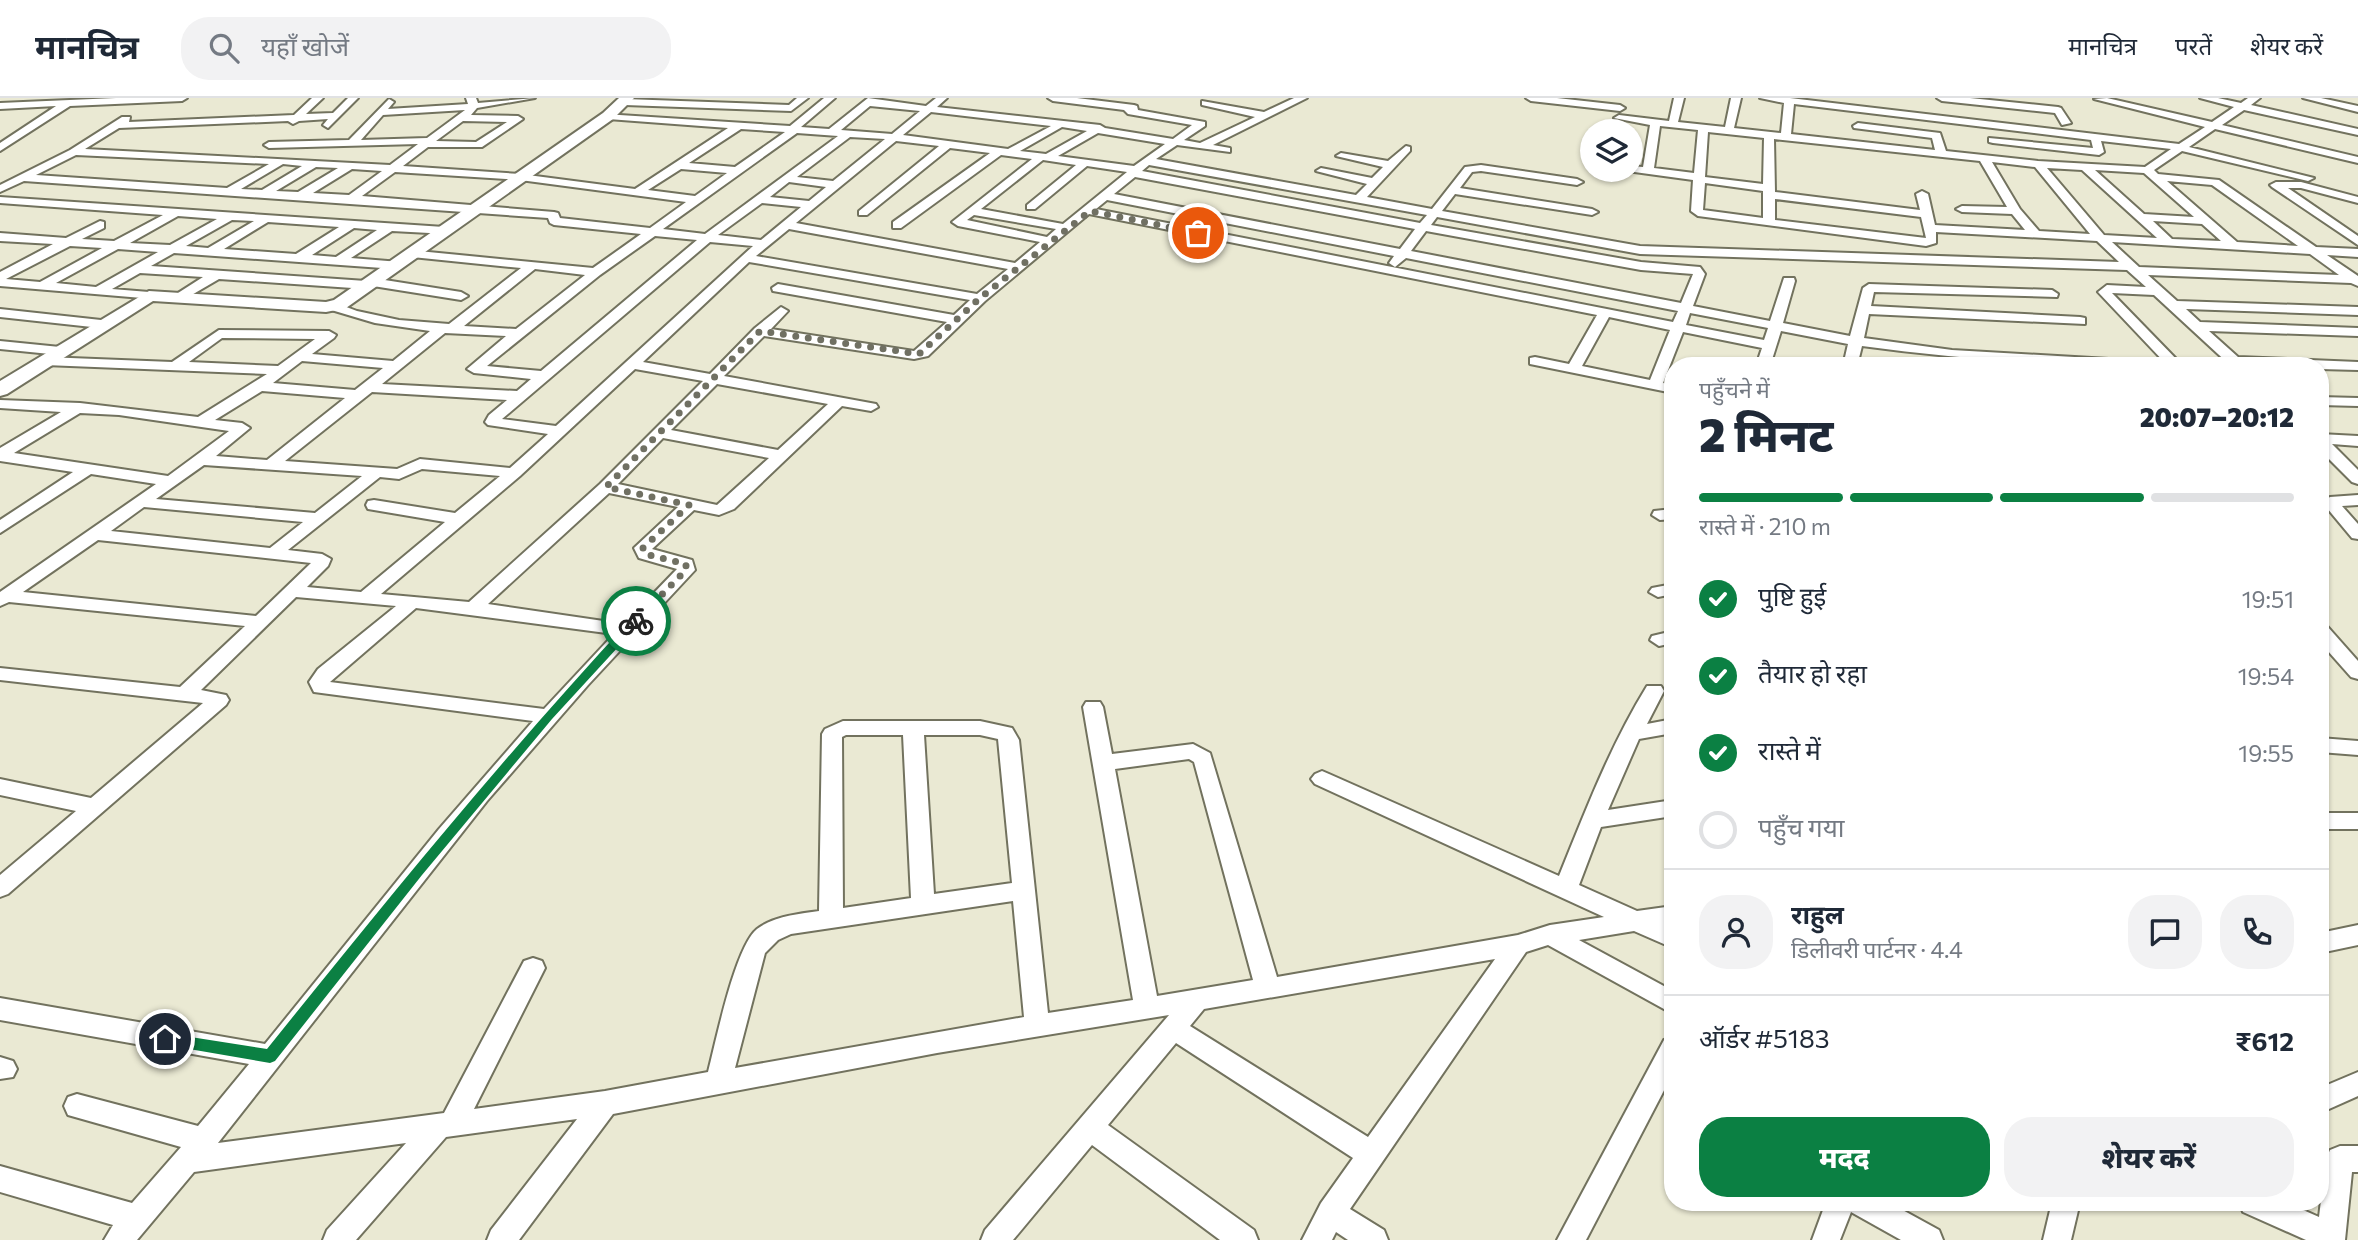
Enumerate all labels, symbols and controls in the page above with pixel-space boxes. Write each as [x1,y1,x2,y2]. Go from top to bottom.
search box [181,17,671,80]
text: मानचित्र [35,25,139,66]
icon: search [205,29,243,67]
text: यहाँ खोजें [261,30,349,61]
text: मानचित्र [2068,31,2137,60]
text: परतें [2175,31,2212,60]
text: शेयर करें [2250,31,2323,60]
map controls [1580,119,1643,182]
button: layers [1580,119,1643,182]
pin [1168,203,1228,263]
icon: bag [1179,214,1217,252]
text: पहुँचने में [1699,375,1770,403]
text: 20:07–20:12 [2140,401,2294,432]
text: 2 मिनट [1699,405,1833,461]
text: रास्ते में · 210 m [1699,512,1831,540]
icon: check [1699,580,1737,618]
text: पुष्टि हुई [1758,580,1826,611]
text: 19:51 [2242,585,2294,613]
courier [601,586,671,656]
icon: bike [617,602,655,640]
icon: check [1699,657,1737,695]
text: तैयार हो रहा [1758,657,1867,688]
text: 19:54 [2238,662,2294,690]
icon: check [1699,734,1737,772]
text: रास्ते में [1758,734,1821,765]
text: 19:55 [2238,739,2294,767]
text: पहुँच गया [1758,811,1845,842]
button: person [1699,895,1773,969]
button: chat [2128,895,2202,969]
button: phone [2220,895,2294,969]
text: राहुल [1791,898,1844,929]
text: डिलीवरी पार्टनर · 4.4 [1791,935,1963,963]
pin [135,1009,195,1069]
icon: home [146,1020,184,1058]
text: ऑर्डर #5183 [1699,1022,1829,1053]
text: ₹612 [2235,1025,2294,1056]
button: मदद [1699,1117,1990,1197]
button: शेयर करें [2004,1117,2294,1197]

